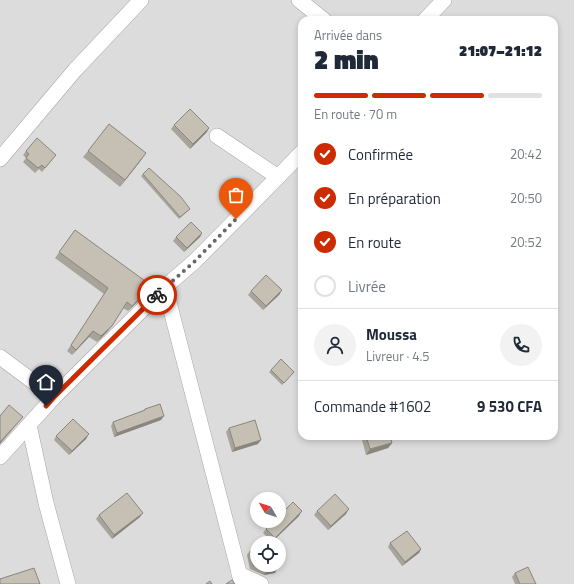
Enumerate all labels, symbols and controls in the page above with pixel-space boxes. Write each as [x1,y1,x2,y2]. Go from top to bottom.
text: Arrivée dans [314,25,382,45]
text: 21:07–21:12 [459,39,542,62]
text: 2 min [314,40,379,79]
text: En route · 70 m [314,104,397,124]
icon: check [314,143,336,165]
text: Confirmée [348,143,413,166]
text: 20:42 [510,144,542,164]
pin [219,178,253,219]
icon: bag [225,184,247,206]
icon: check [314,187,336,209]
text: En préparation [348,187,441,210]
text: 20:50 [510,188,542,208]
icon: check [314,231,336,253]
text: En route [348,231,401,254]
text: 20:52 [510,232,542,252]
courier [137,275,177,315]
text: Livrée [348,275,386,298]
icon: bike [146,284,168,306]
text: Moussa [366,323,417,346]
button: person [314,324,356,366]
button: phone [500,324,542,366]
text: Livreur · 4.5 [366,346,430,366]
pin [29,365,63,406]
icon: home [35,371,57,393]
text: Commande #1602 [314,395,431,418]
text: 9 530 CFA [477,395,542,418]
north arrow [250,492,286,528]
map controls [250,492,286,572]
button: locate [250,536,286,572]

